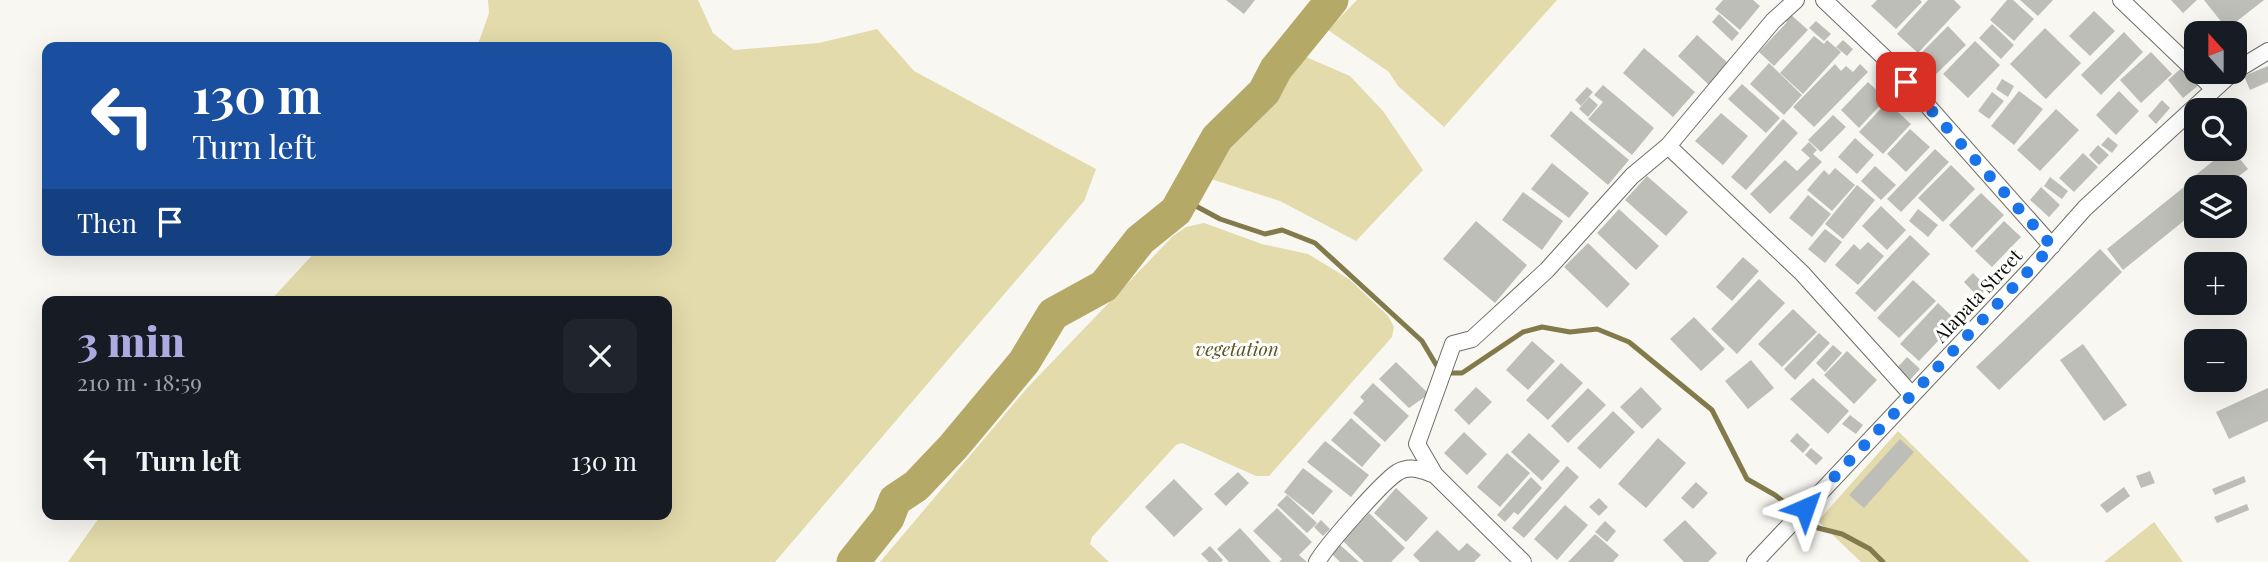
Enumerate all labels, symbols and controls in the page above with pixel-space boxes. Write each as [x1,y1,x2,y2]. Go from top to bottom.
north arrow [2184,21,2247,84]
map controls [2184,21,2247,392]
pin [1876,52,1936,112]
text: 130 m [192,61,322,126]
icon: arrive [1887,63,1925,101]
icon: left [77,70,168,161]
button: search [2184,98,2247,161]
text: Turn left [192,124,316,167]
button: layers [2184,175,2247,238]
icon: arrive [151,203,189,241]
text: Then [77,205,137,240]
street label: Alapata Street [1926,242,2027,348]
button: + [2184,252,2247,315]
text: 3 min [77,312,185,368]
button: close [563,319,637,393]
button: − [2184,329,2247,392]
park label: vegetation [1195,335,1279,361]
text: 210 m · 18:59 [77,366,202,397]
icon: left [77,442,115,480]
text: Turn left [136,443,241,478]
text: 130 m [571,443,637,478]
position arrow [1768,471,1842,545]

